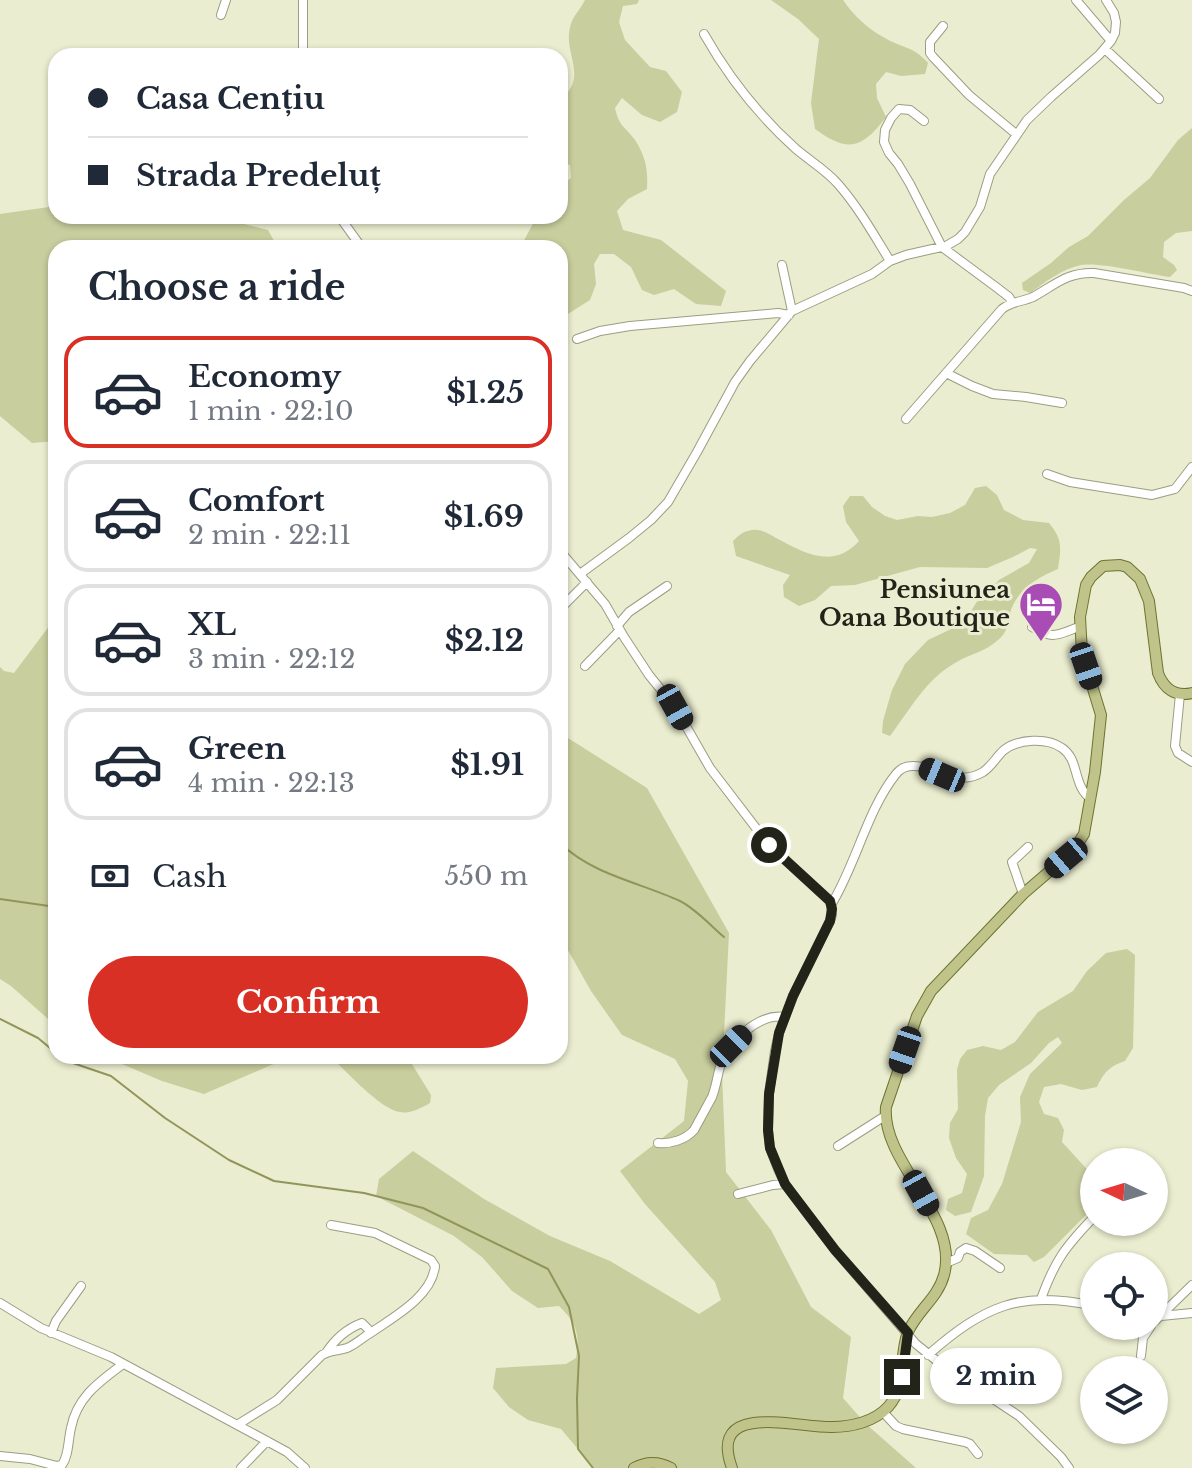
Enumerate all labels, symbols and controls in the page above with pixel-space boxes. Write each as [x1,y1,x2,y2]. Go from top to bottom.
text: Casa Cențiu [136,80,325,117]
text: Strada Predeluț [136,157,381,194]
text: Choose a ride [88,265,345,310]
icon: car [92,356,164,428]
text: Economy [188,358,341,395]
text: $1.25 [446,374,524,411]
text: 1 min · 22:10 [188,395,354,427]
icon: car [92,480,164,552]
text: Comfort [188,482,325,519]
text: $1.69 [444,498,524,535]
text: 2 min · 22:11 [188,519,351,551]
place label: Pensiunea Oana Boutique [819,575,1010,632]
hotel icon: Pensiunea Oana Boutique [1017,580,1065,643]
icon: car [92,604,164,676]
text: XL [188,606,236,643]
text: $2.12 [445,622,524,659]
car [1067,639,1105,693]
text: 3 min · 22:12 [188,643,356,675]
car [653,680,697,734]
icon: car [92,728,164,800]
text: Green [188,730,286,767]
text: $1.91 [451,746,524,783]
car [915,755,969,795]
text: 4 min · 22:13 [188,767,355,799]
route start [751,827,787,863]
car [1040,833,1092,883]
icon: cash [88,854,132,898]
text: Cash [152,858,227,895]
text: 550 m [445,860,528,892]
button: Confirm [88,956,528,1048]
car [706,1021,756,1071]
car [886,1023,924,1077]
north arrow [1080,1148,1168,1236]
map controls [1080,1148,1168,1444]
car [899,1166,943,1220]
button: locate [1080,1252,1168,1340]
callout: 2 min [930,1349,1062,1405]
button: layers [1080,1356,1168,1444]
route end [884,1359,920,1395]
text: 2 min [956,1360,1036,1392]

